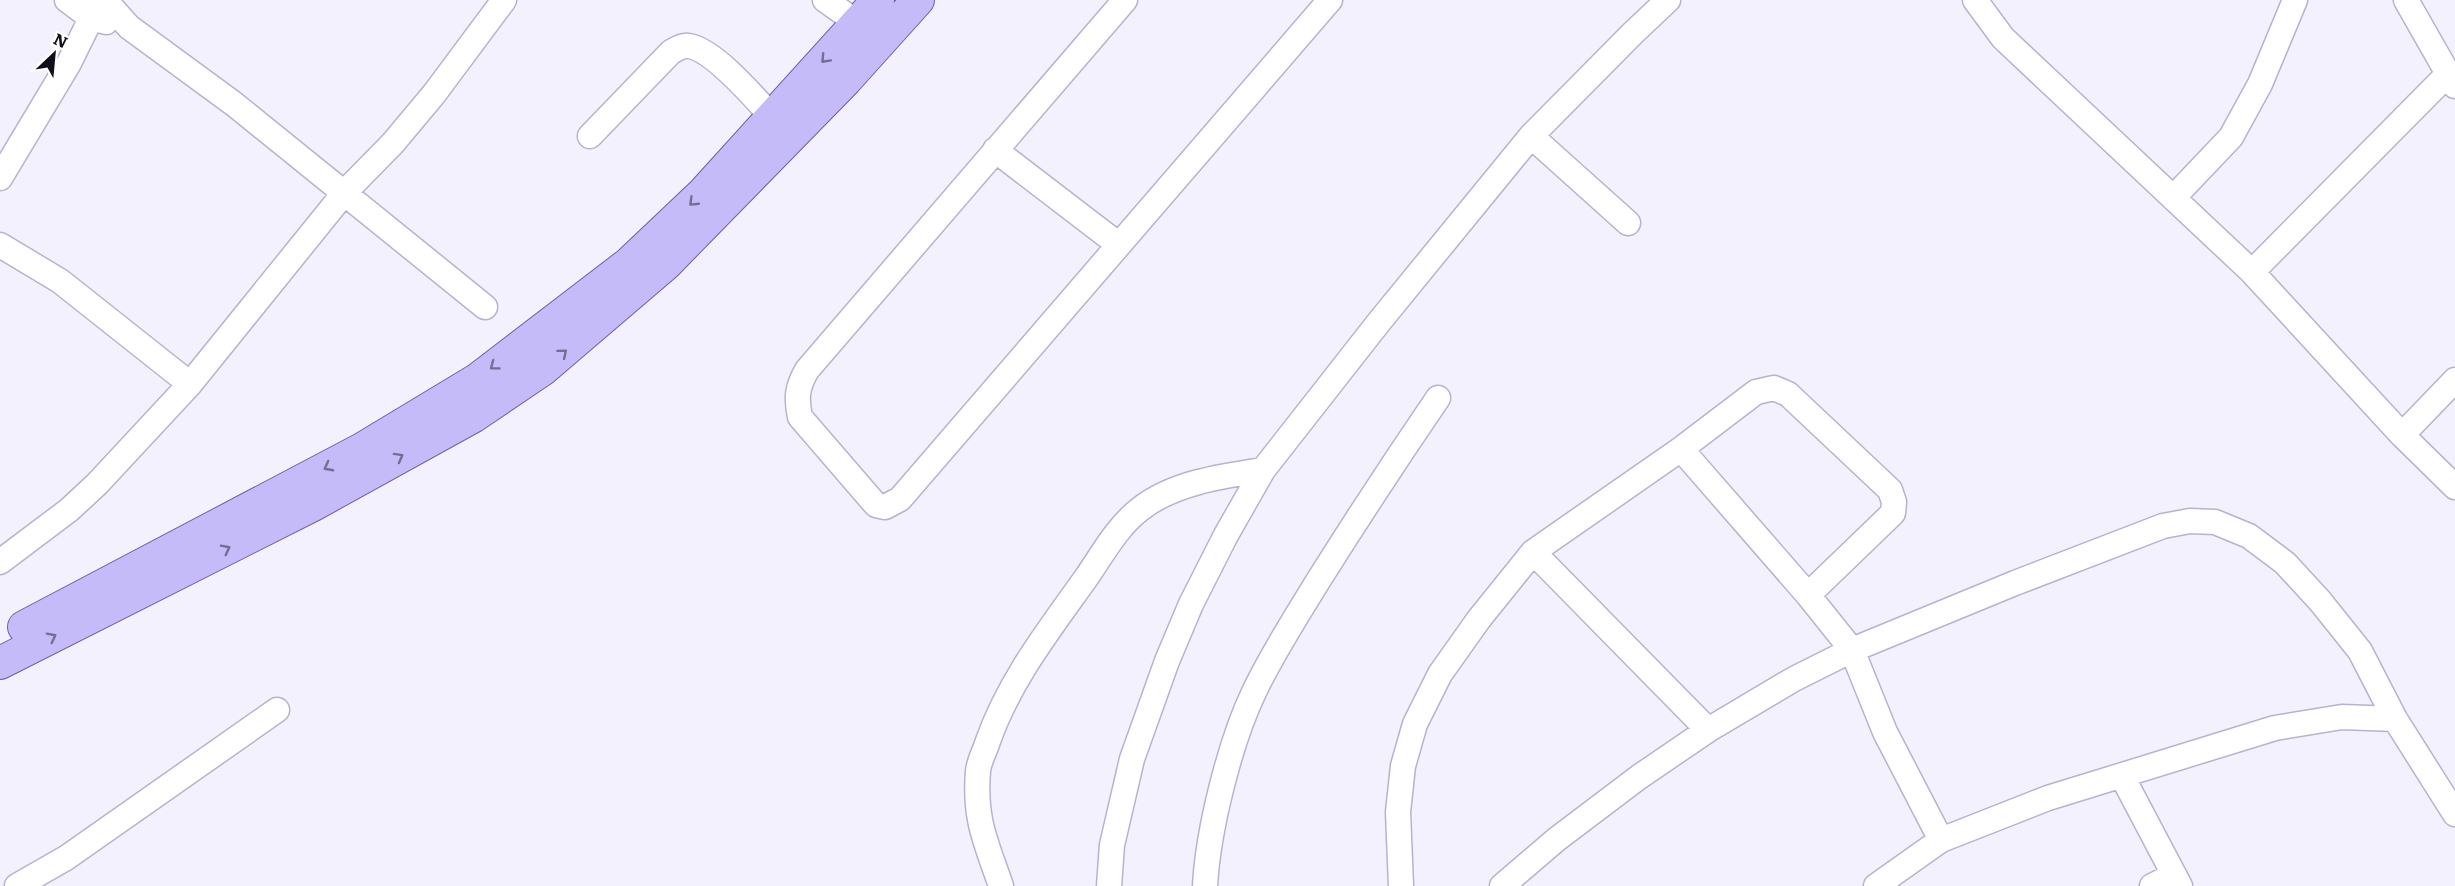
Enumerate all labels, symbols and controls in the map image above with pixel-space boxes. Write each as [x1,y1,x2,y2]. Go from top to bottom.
north arrow [24,24,84,84]
text: N [50,26,72,53]
one-way arrow [822,52,833,63]
one-way arrow [689,195,699,206]
one-way arrow [556,349,567,360]
one-way arrow [490,359,501,370]
one-way arrow [392,453,403,465]
one-way arrow [323,460,334,471]
one-way arrow [220,544,231,556]
one-way arrow [46,632,57,644]

